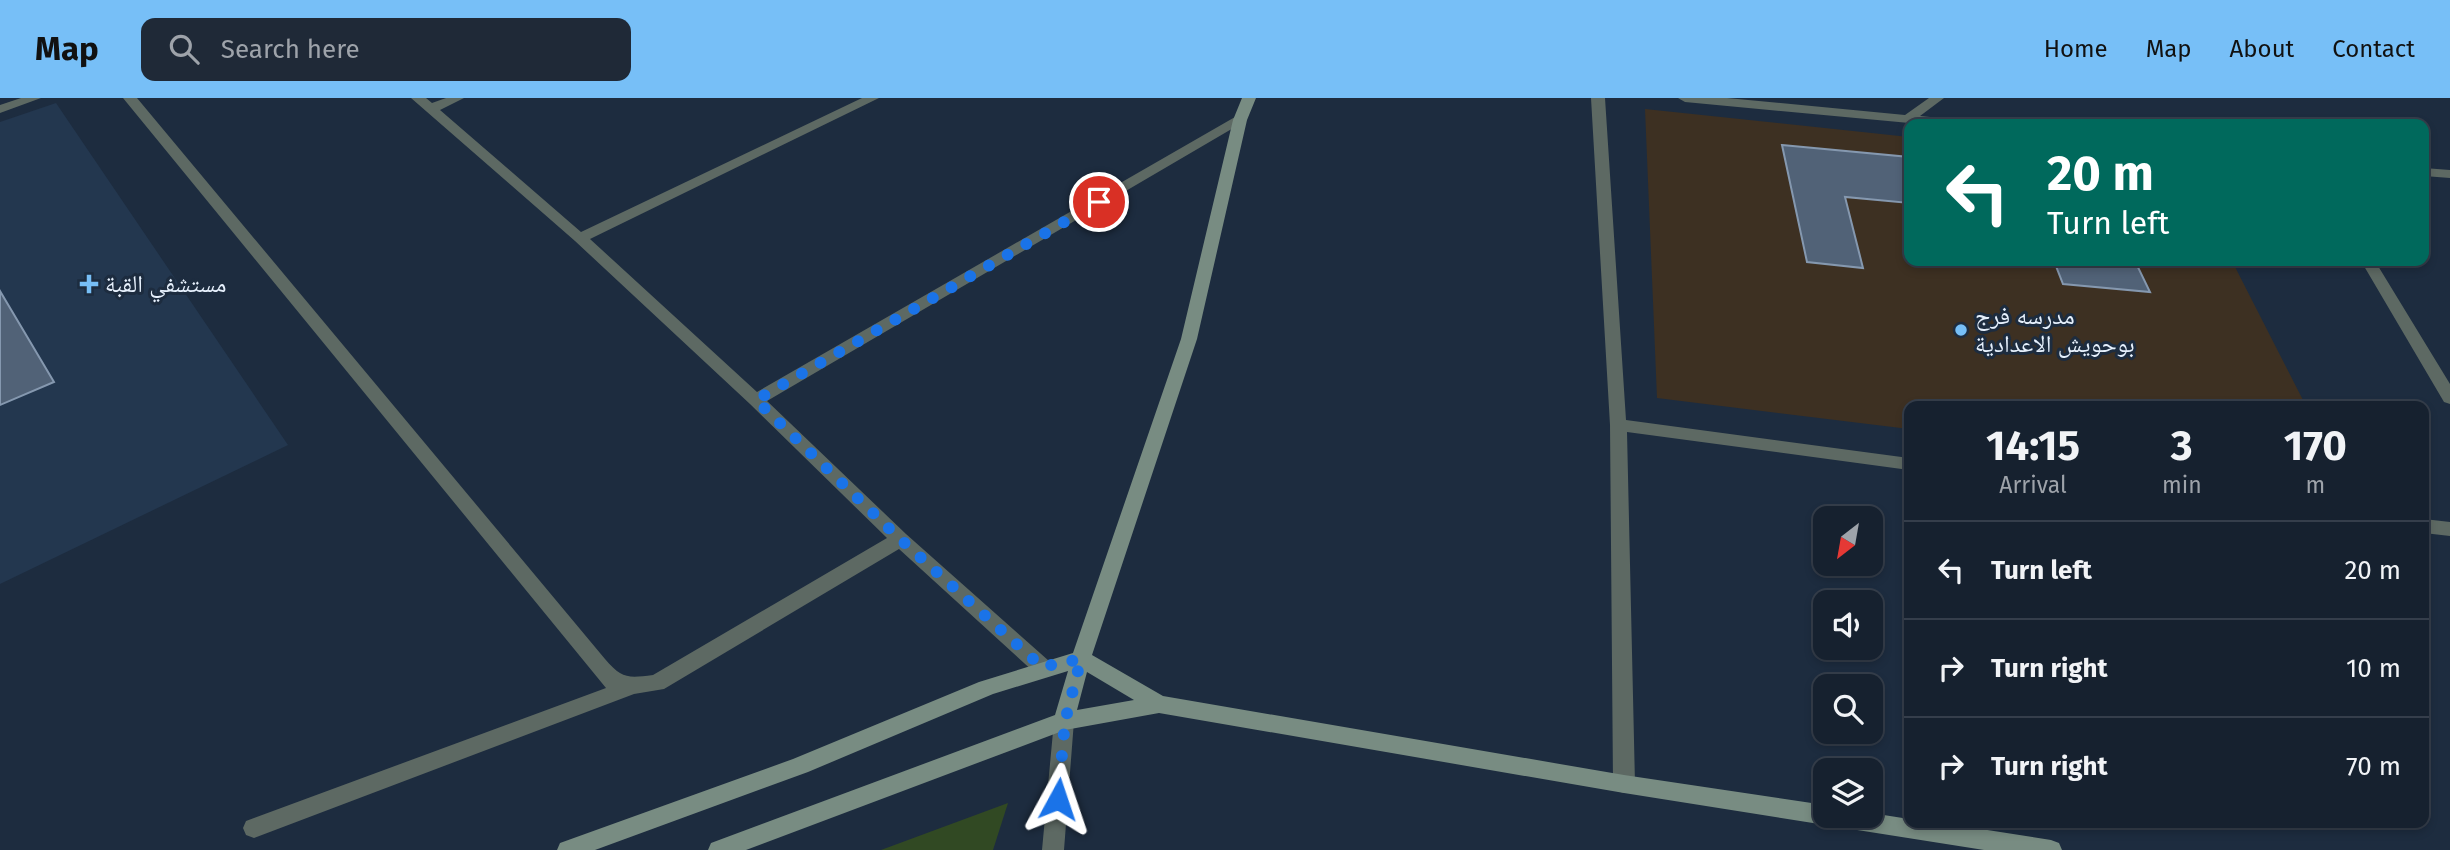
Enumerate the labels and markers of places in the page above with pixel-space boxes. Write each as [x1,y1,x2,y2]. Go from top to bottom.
pin [1069,172,1129,232]
place label: مستشفي القبة [105,270,227,303]
marker: مستشفي القبة [79,274,99,294]
place label: مدرسه فرج بوحويش الاعدادية [1975,302,2135,358]
marker: مدرسه فرج بوحويش الاعدادية [1953,322,1969,338]

